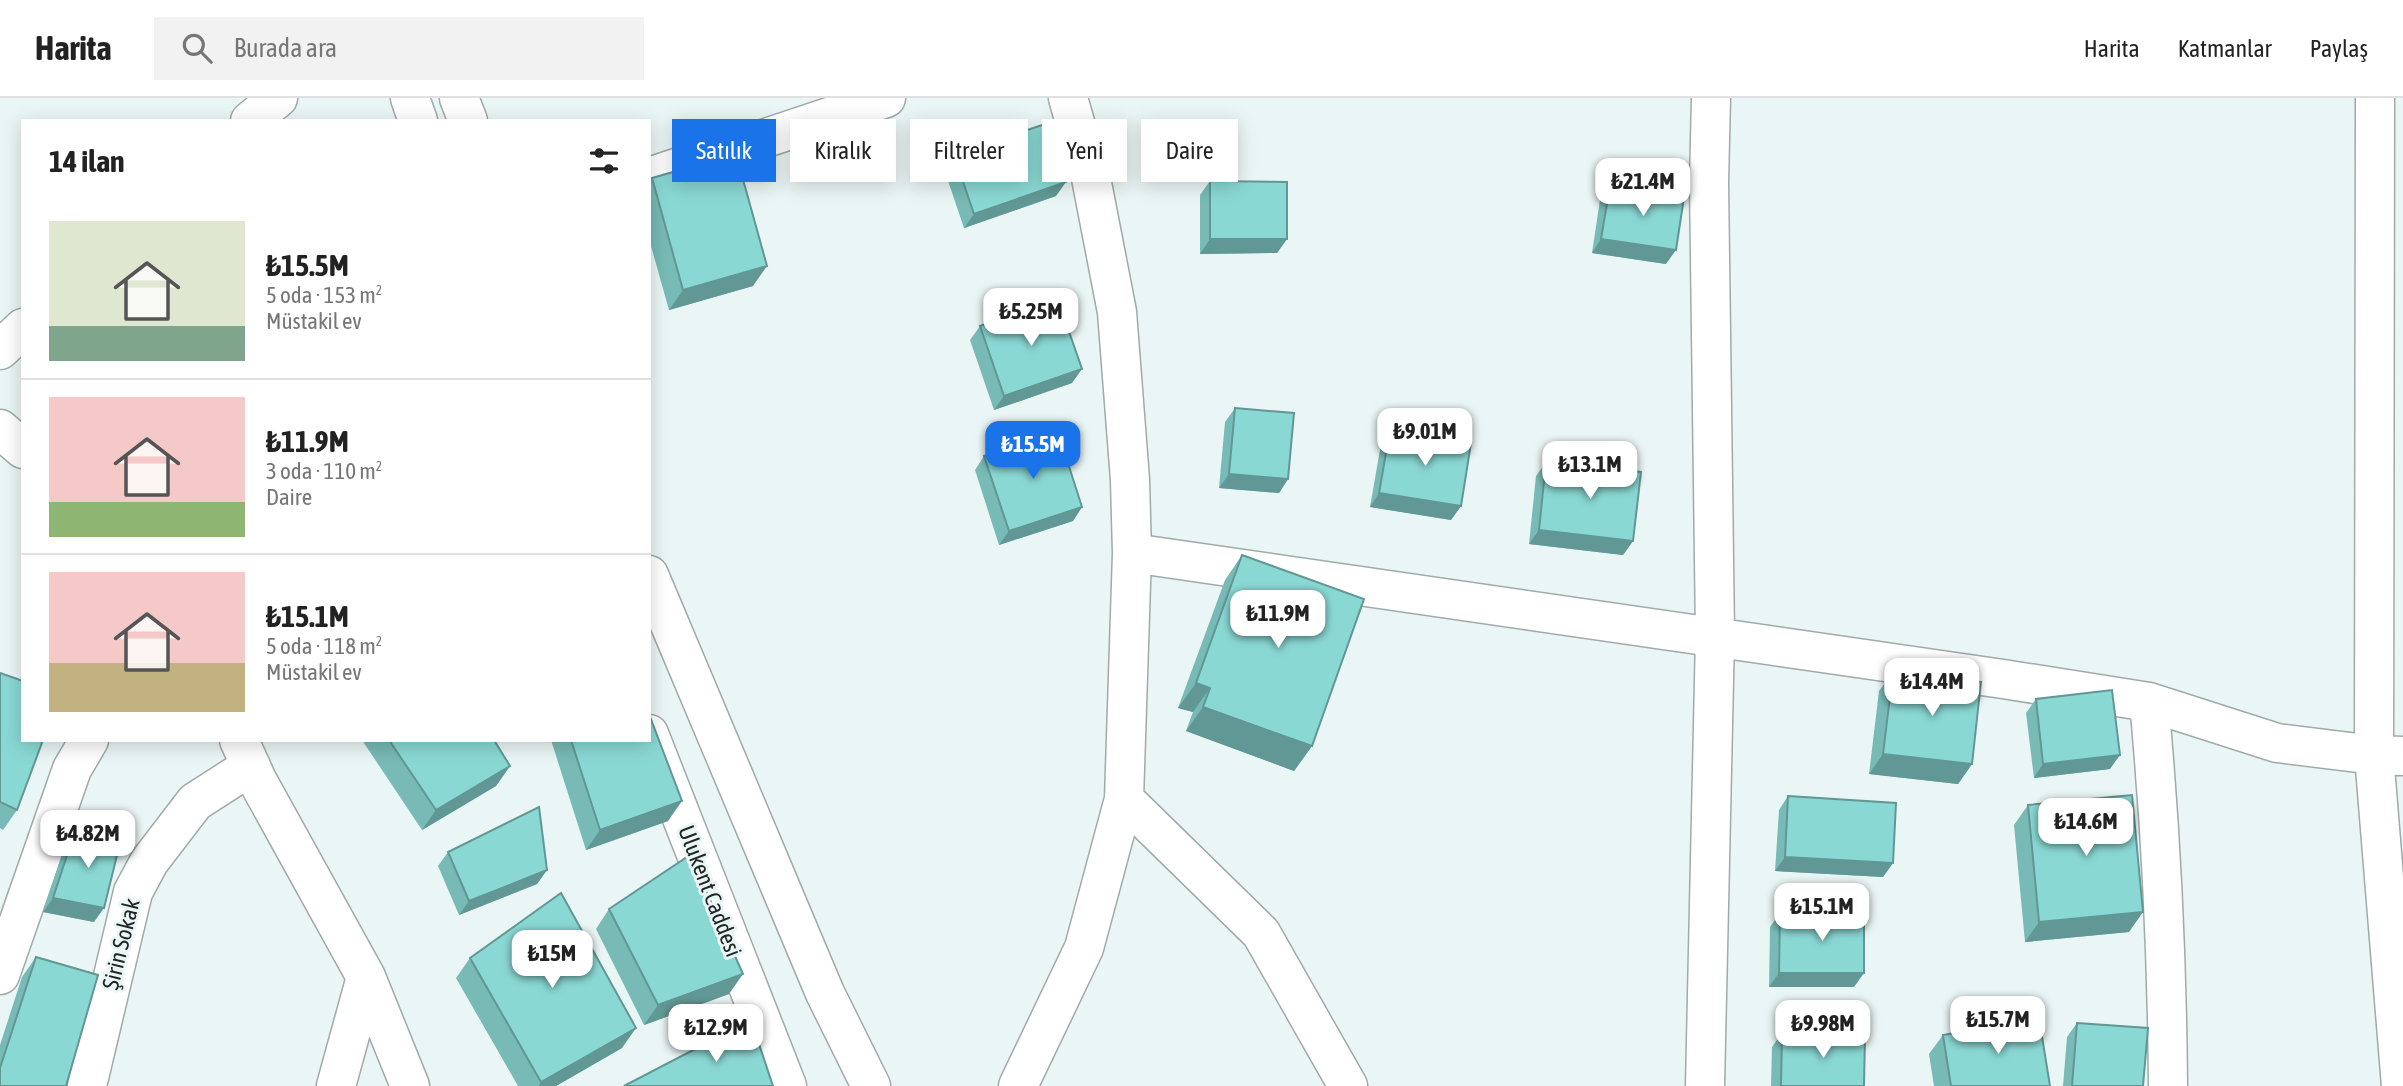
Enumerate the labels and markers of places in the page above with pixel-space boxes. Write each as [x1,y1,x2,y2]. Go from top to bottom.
pin: ₺21.4M [1586,158,1700,218]
pin: ₺5.25M [974,288,1088,348]
pin: ₺9.01M [1368,408,1482,468]
pin: ₺15.5M [976,422,1090,481]
pin: ₺13.1M [1533,442,1647,501]
pin: ₺11.9M [1221,590,1335,650]
pin: ₺14.4M [1875,658,1989,718]
pin: ₺14.6M [2029,798,2143,858]
pin: ₺4.82M [31,810,145,870]
pin: ₺15.1M [1765,884,1879,943]
pin: ₺15M [511,930,593,990]
pin: ₺15.7M [1941,996,2055,1056]
pin: ₺9.98M [1766,1000,1880,1060]
pin: ₺12.9M [659,1004,773,1064]

